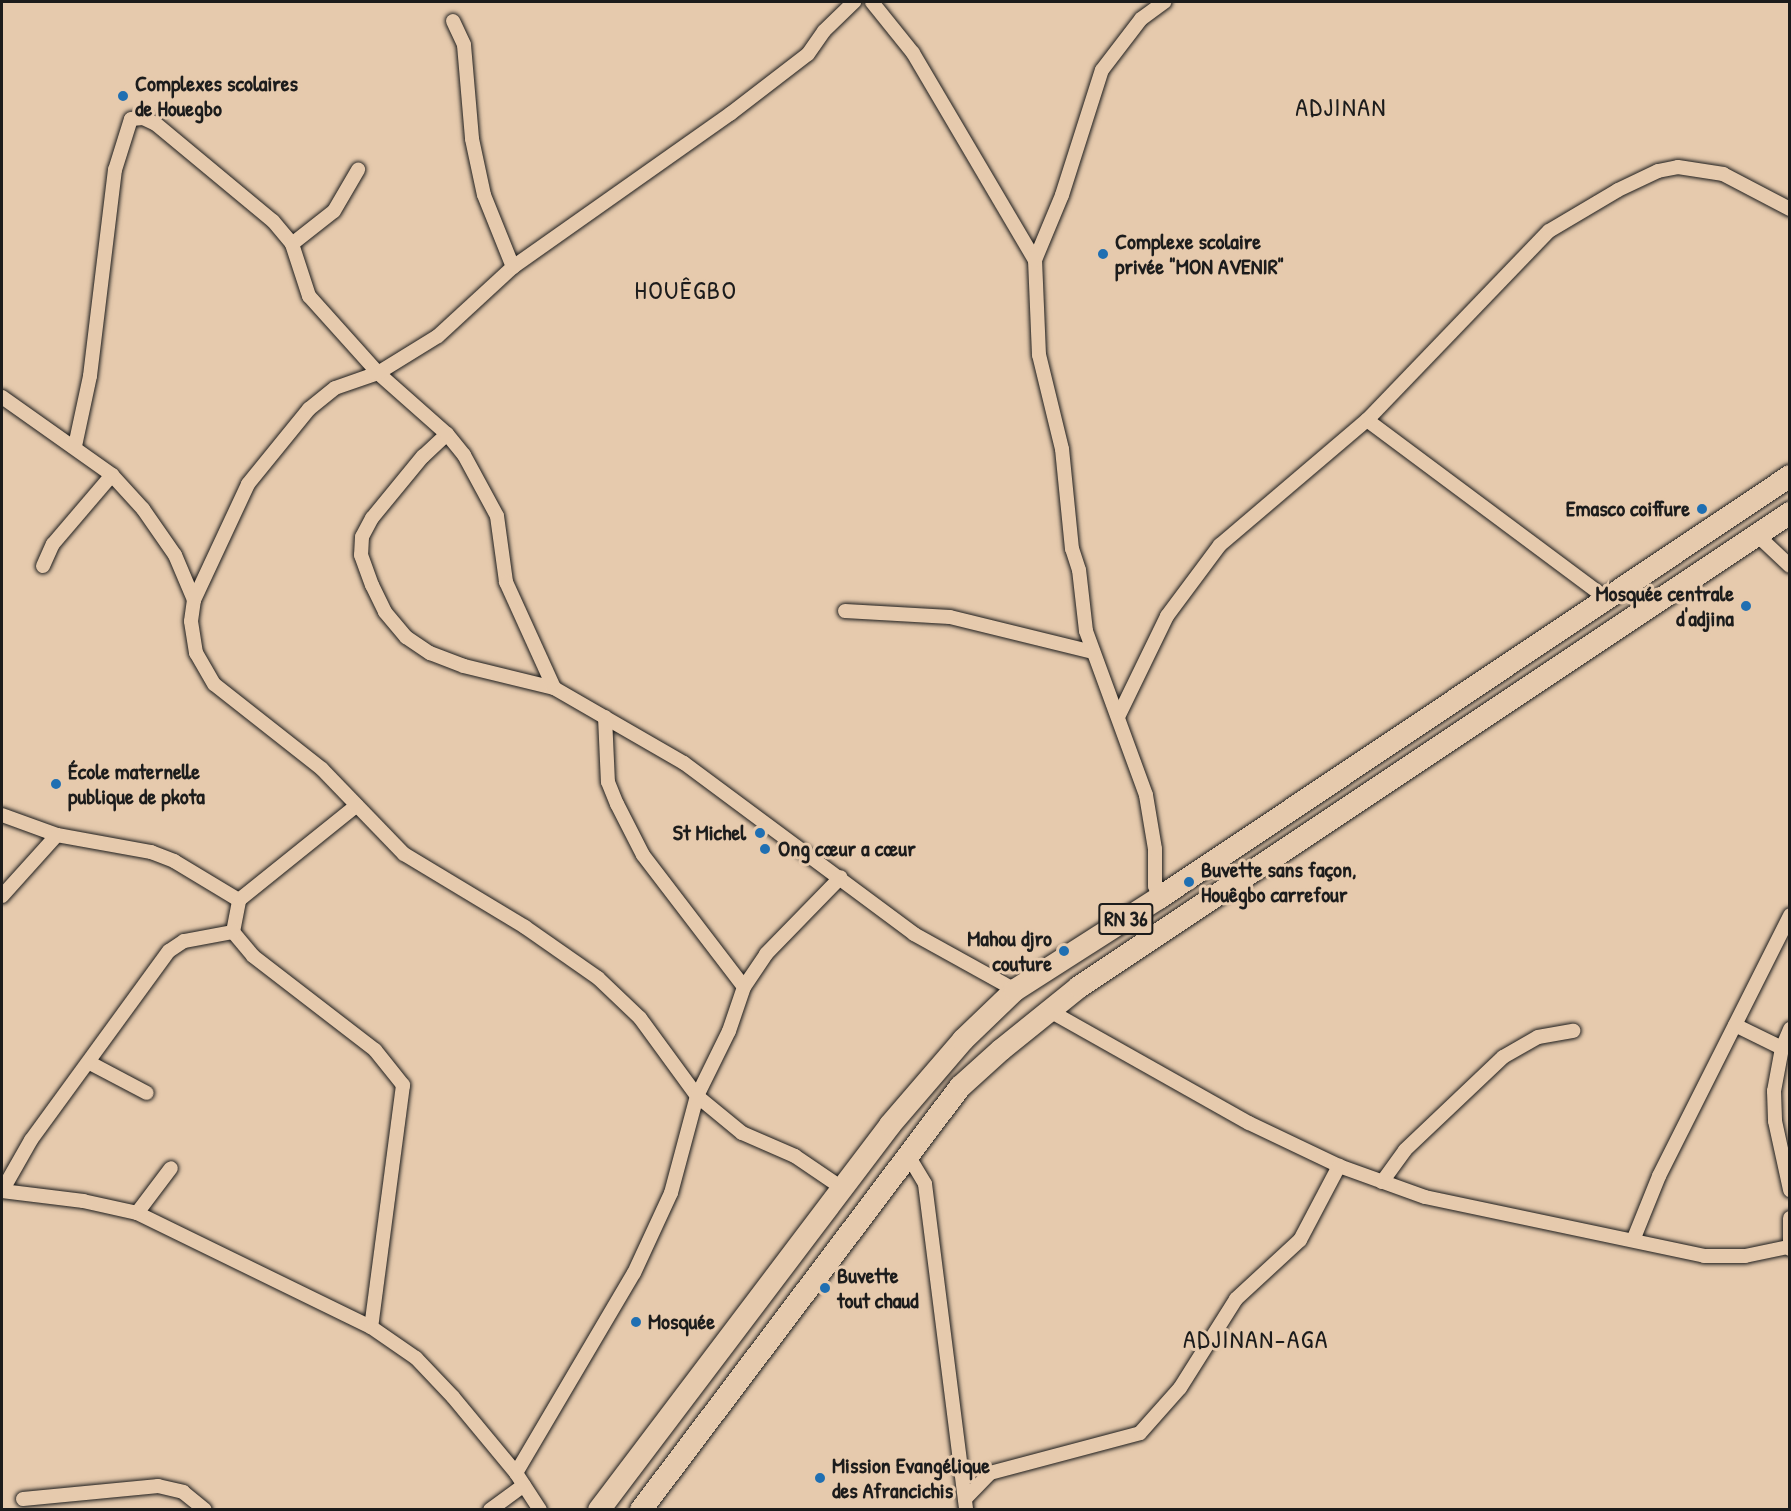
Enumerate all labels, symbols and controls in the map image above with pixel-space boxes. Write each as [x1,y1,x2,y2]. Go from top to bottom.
place label: Complexes scolaires de Houegbo [135,70,298,122]
marker: Complexes scolaires de Houegbo [116,89,130,103]
district label: ADJINAN [1295,91,1387,123]
place label: Complexe scolaire privée "MON AVENIR" [1115,228,1284,280]
marker: Complexe scolaire privée "MON AVENIR" [1096,247,1110,261]
district label: HOUÊGBO [634,274,738,306]
place label: Emasco coiffure [1566,496,1690,522]
marker: Emasco coiffure [1695,502,1709,516]
place label: Mosquée centrale d'adjina [1596,580,1734,632]
marker: Mosquée centrale d'adjina [1739,599,1753,613]
place label: École maternelle publique de pkota [68,758,205,810]
marker: École maternelle publique de pkota [49,777,63,791]
place label: St Michel [673,820,746,846]
marker: St Michel [751,824,769,842]
place label: Ong cœur a cœur [778,836,916,862]
marker: Ong cœur a cœur [756,840,774,858]
place label: Buvette sans façon, Houêgbo carrefour [1201,856,1356,908]
marker: Buvette sans façon, Houêgbo carrefour [1182,875,1196,889]
road number: RN 36 [1098,901,1154,937]
place label: Mahou djro couture [967,925,1052,976]
marker: Mahou djro couture [1057,944,1071,958]
place label: Buvette tout chaud [837,1262,919,1314]
marker: Buvette tout chaud [818,1281,832,1295]
place label: Mosquée [648,1309,715,1335]
marker: Mosquée [629,1315,643,1329]
district label: ADJINAN-AGA [1183,1323,1329,1355]
place label: Mission Evangélique des Afrancichis [832,1452,990,1504]
marker: Mission Evangélique des Afrancichis [813,1471,827,1485]

